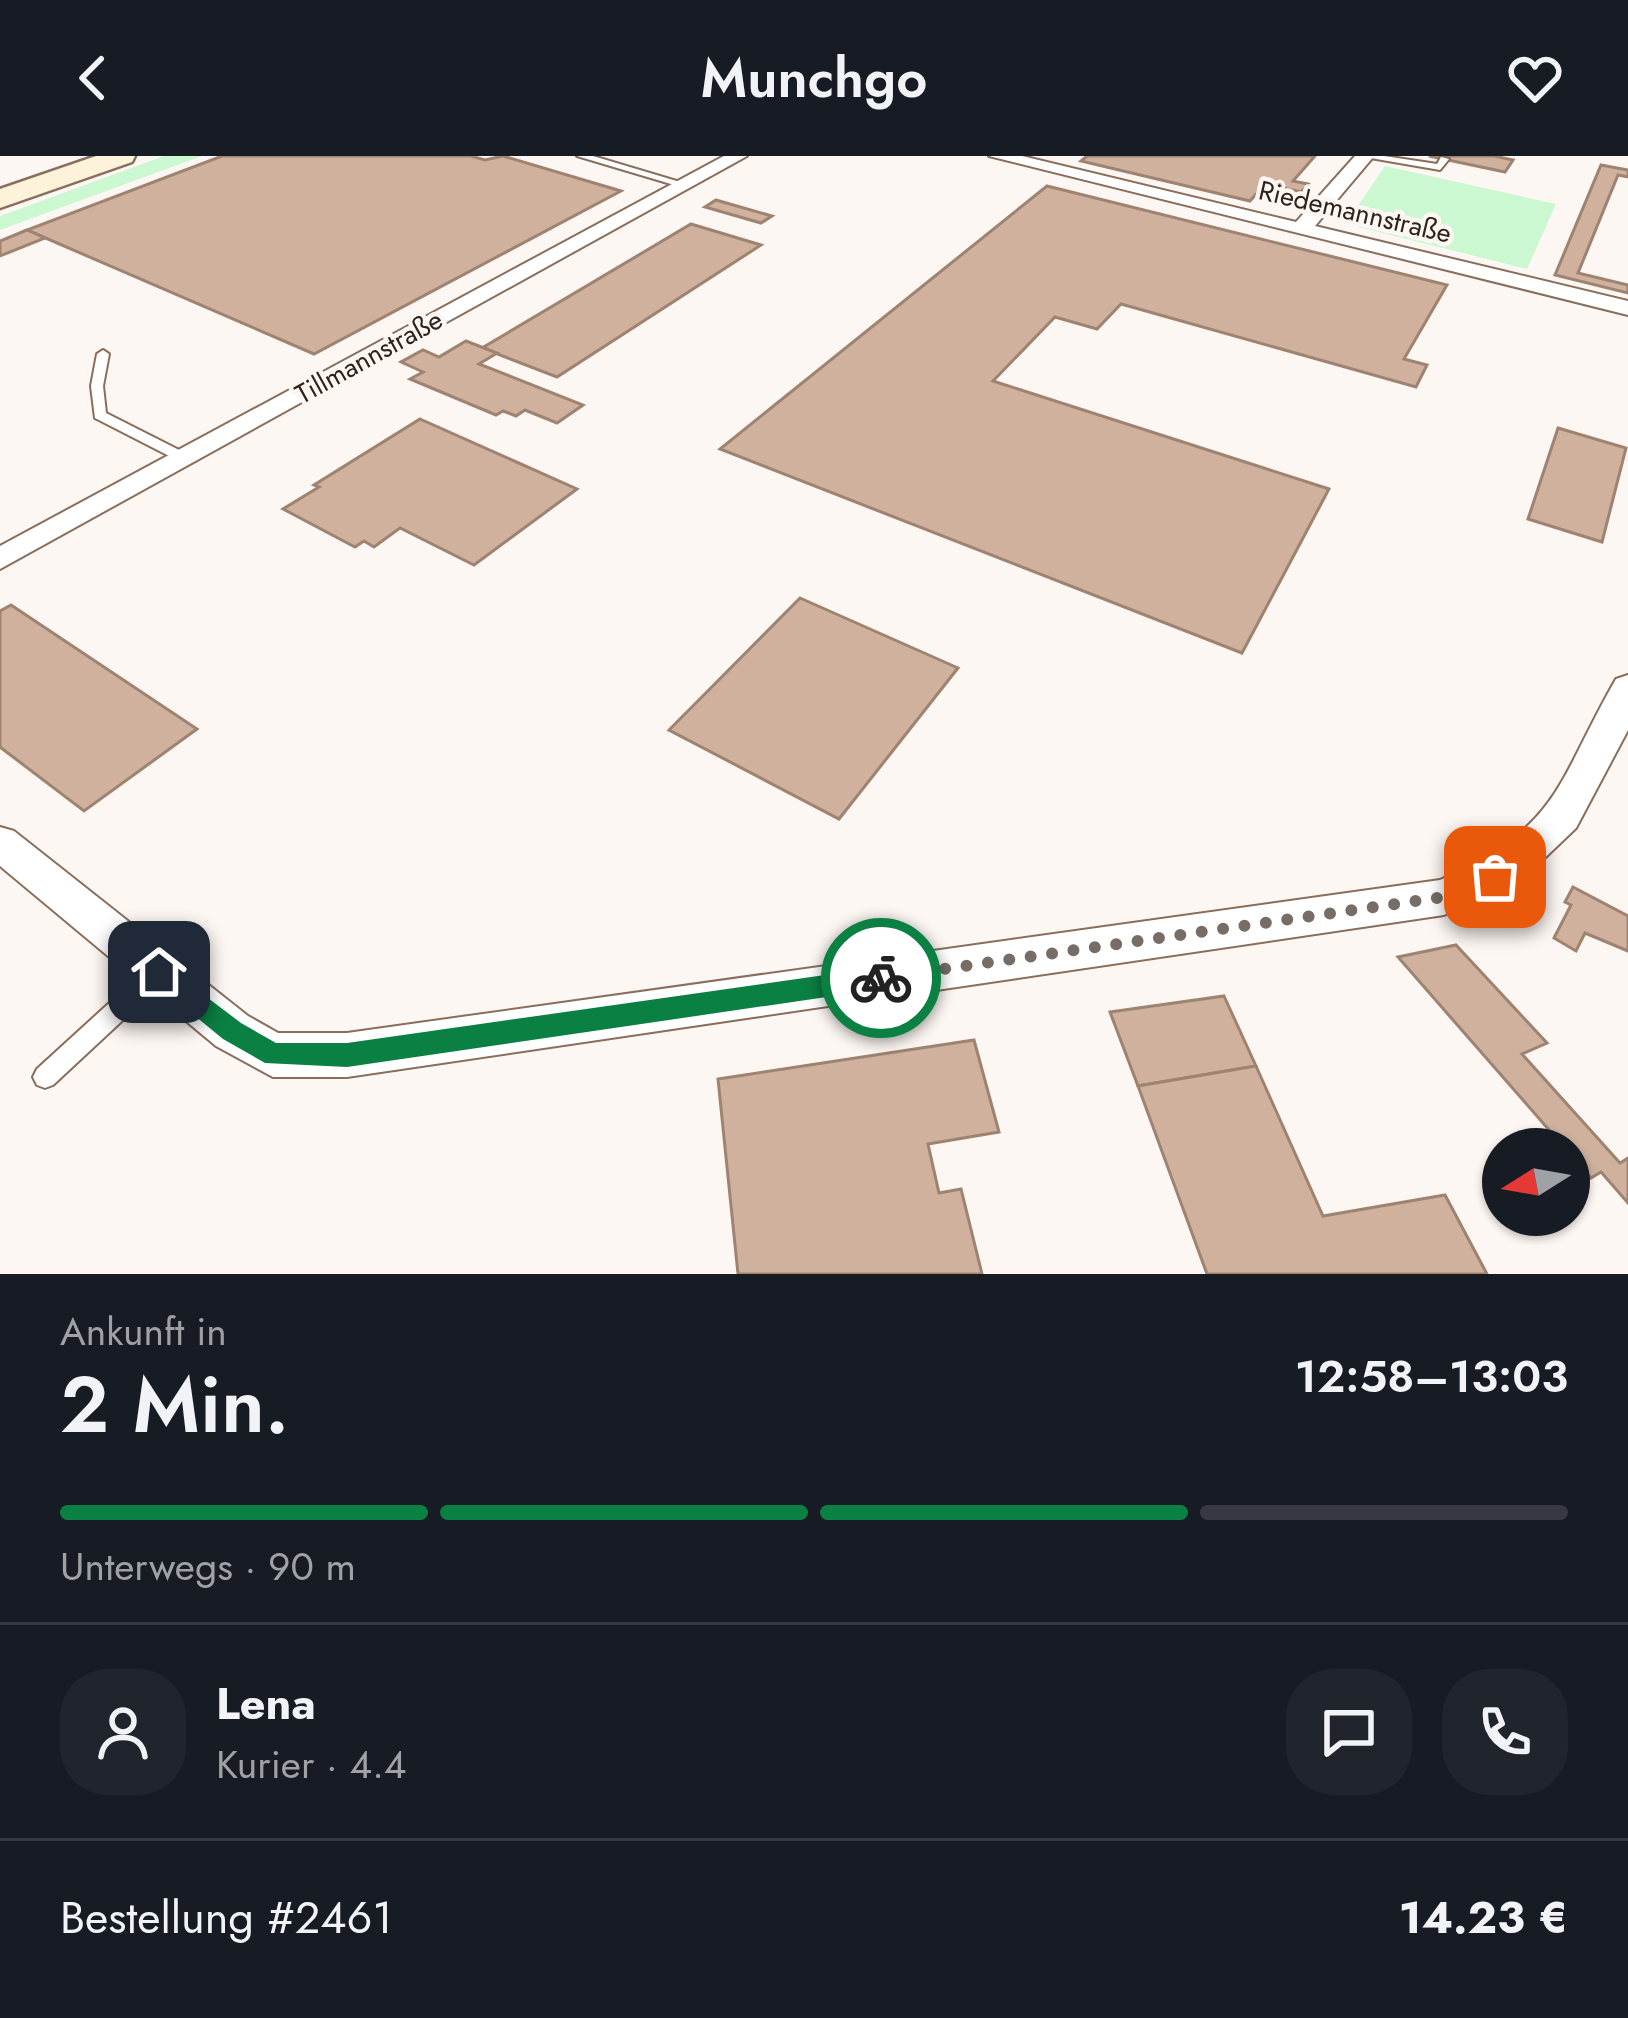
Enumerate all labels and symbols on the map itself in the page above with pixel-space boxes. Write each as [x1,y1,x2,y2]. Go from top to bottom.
street label: Riedemannstraße [1255,170,1455,253]
street label: Tillmannstraße [288,300,450,413]
pin [1444,826,1546,928]
courier [821,918,941,1038]
pin [108,921,210,1023]
north arrow [1482,1128,1590,1236]

